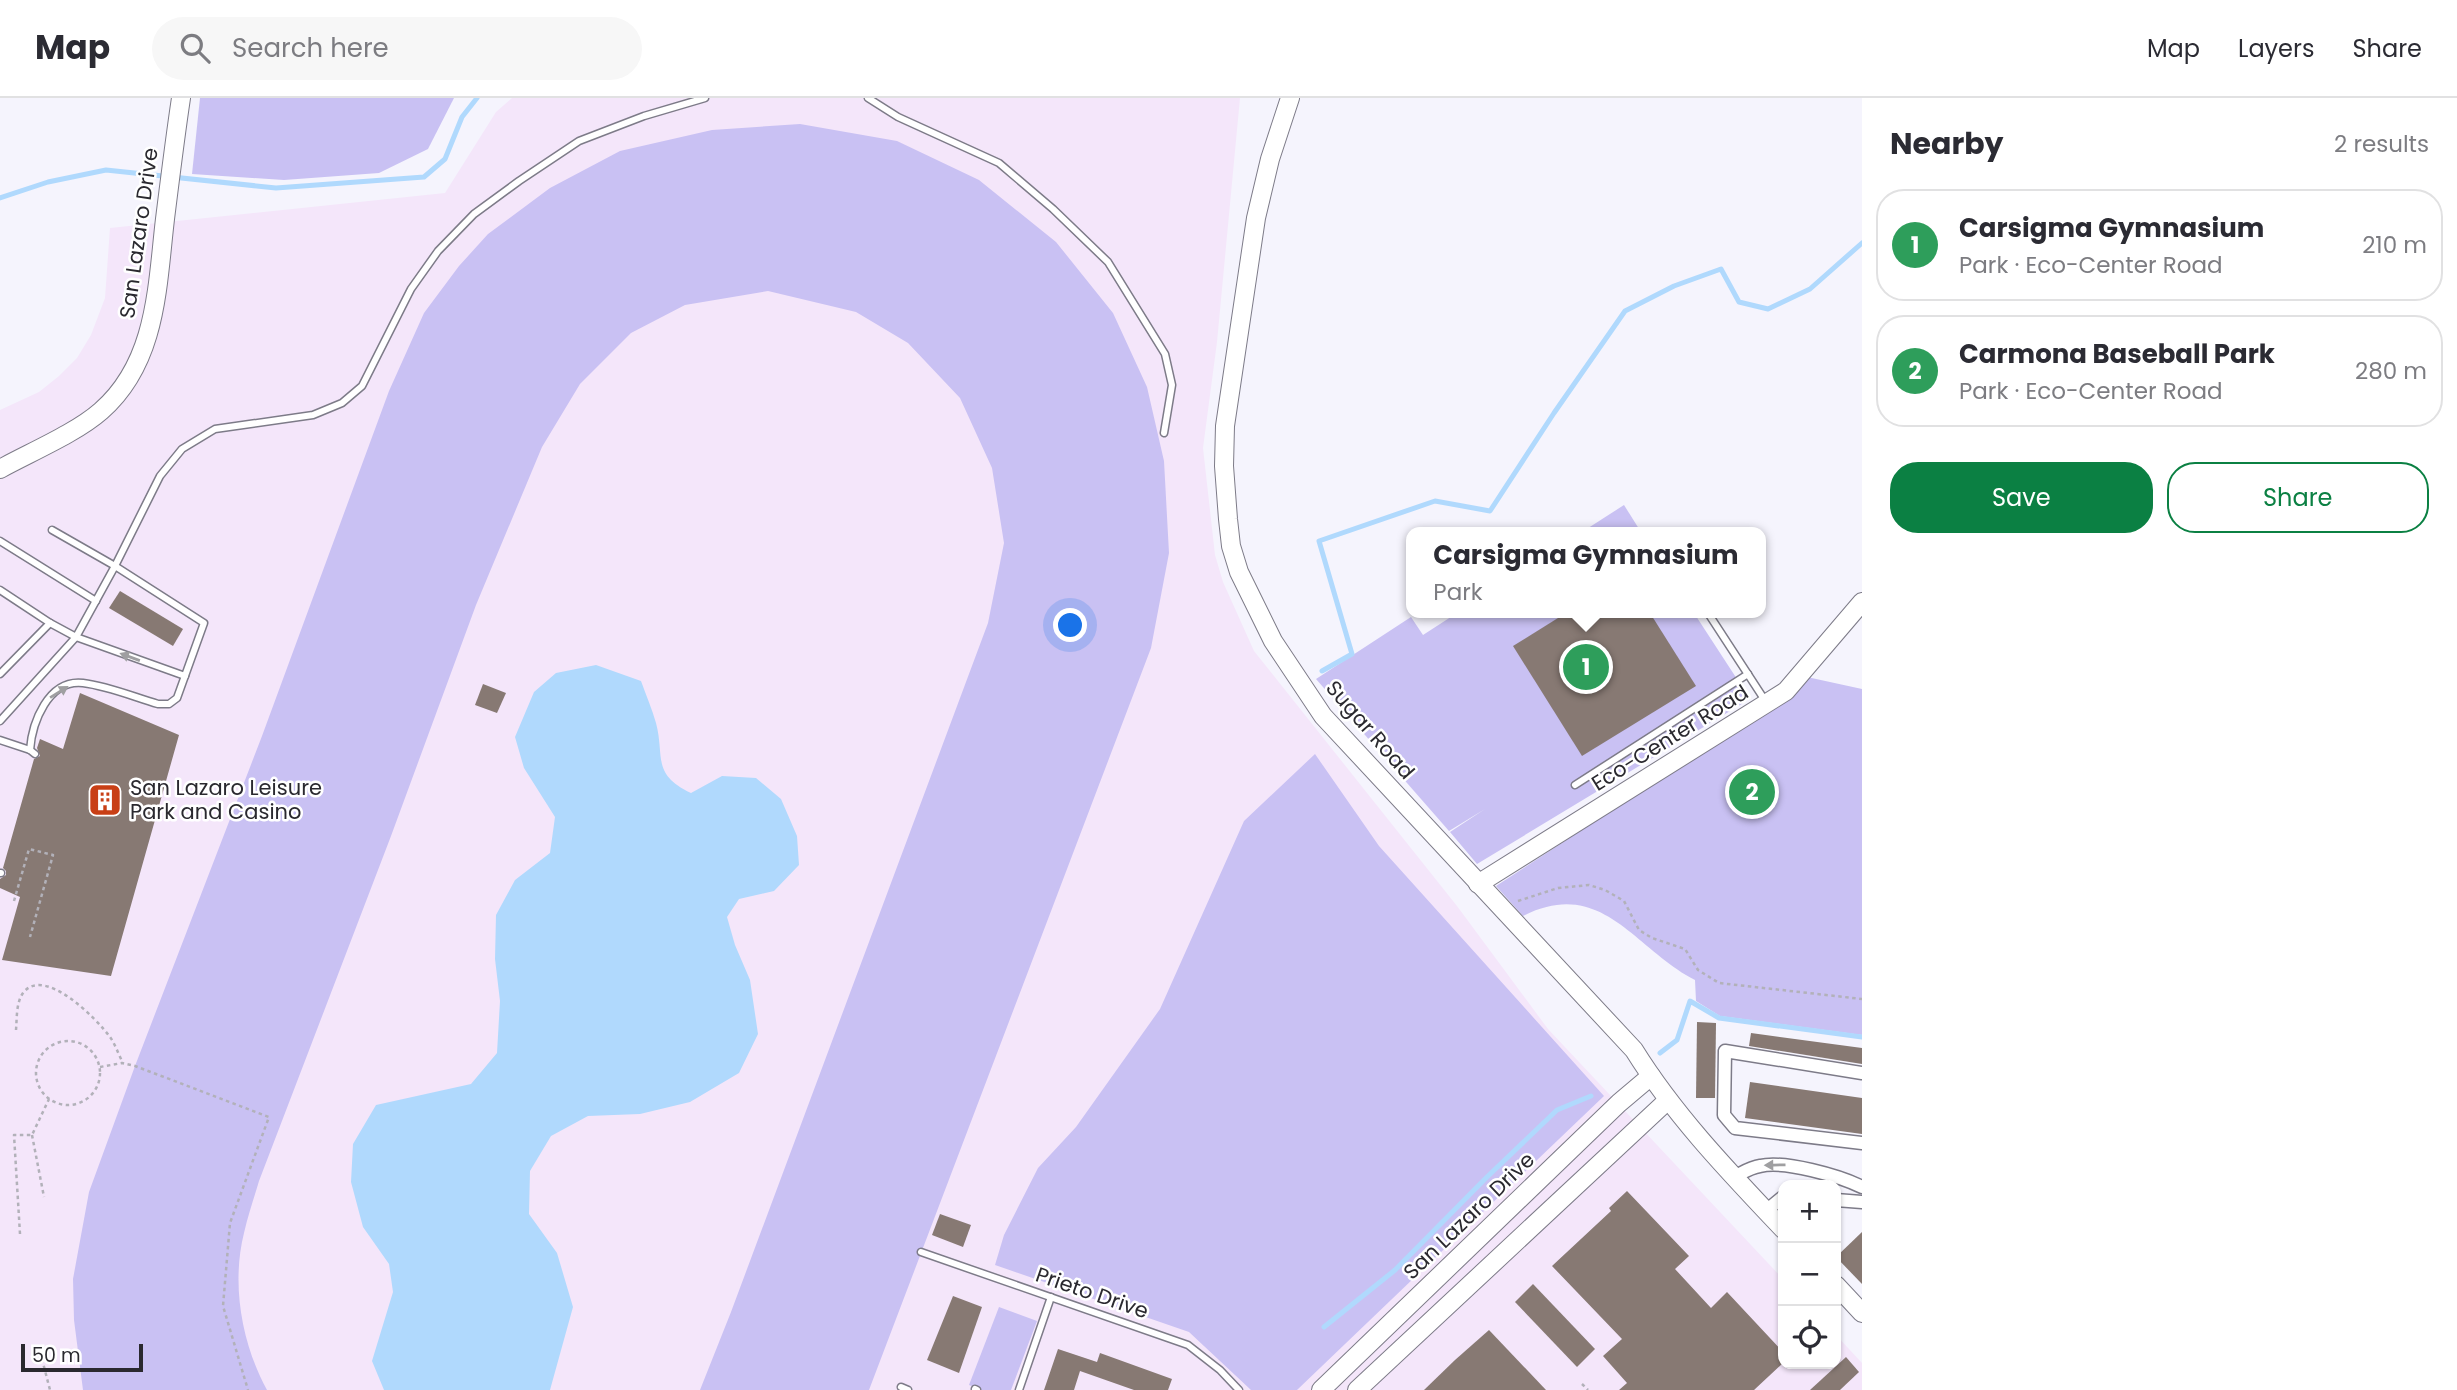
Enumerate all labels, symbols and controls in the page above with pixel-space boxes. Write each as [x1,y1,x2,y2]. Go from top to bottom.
search box [152,17,642,80]
text: Map [35,24,110,71]
icon: search [176,29,214,67]
text: Search here [232,30,389,66]
text: Map [2147,32,2200,65]
text: Layers [2238,32,2314,65]
text: Share [2352,32,2422,65]
text: Nearby [1890,122,2004,165]
text: 2 results [2334,128,2429,160]
street label: San Lazaro Drive [112,146,165,320]
text: Carsigma Gymnasium [1959,210,2264,246]
text: 1 [1911,229,1919,261]
text: 210 m [2362,229,2427,261]
text: Park · Eco-Center Road [1959,249,2223,281]
text: Carmona Baseball Park [1959,336,2275,372]
text: 2 [1908,355,1922,387]
text: 280 m [2355,355,2427,387]
text: Park · Eco-Center Road [1959,375,2223,407]
button: Save [1890,462,2153,533]
button: Share [2167,462,2429,533]
popup [1406,527,1766,618]
text: Carsigma Gymnasium [1433,537,1739,573]
text: Park [1433,576,1483,608]
your location [1053,608,1087,642]
pin: 1 [1563,641,1609,693]
one-way arrow [120,651,141,662]
street label: Sugar Road [1319,674,1421,785]
street label: Eco-Center Road [1586,678,1754,798]
one-way arrow [49,686,69,699]
pin: 2 [1729,766,1775,818]
place label: San Lazaro Leisure Park and Casino [130,773,322,826]
building icon: San Lazaro Leisure Park and Casino [86,781,124,819]
street label: San Lazaro Drive [1397,1145,1541,1286]
one-way arrow [1764,1159,1786,1171]
map controls [1778,1180,1841,1369]
button: + [1778,1180,1841,1243]
button: − [1778,1243,1841,1306]
street label: Prieto Drive [1032,1260,1152,1325]
button: locate [1778,1306,1841,1369]
scale bar [21,1341,144,1373]
text: 50 m [32,1342,81,1369]

